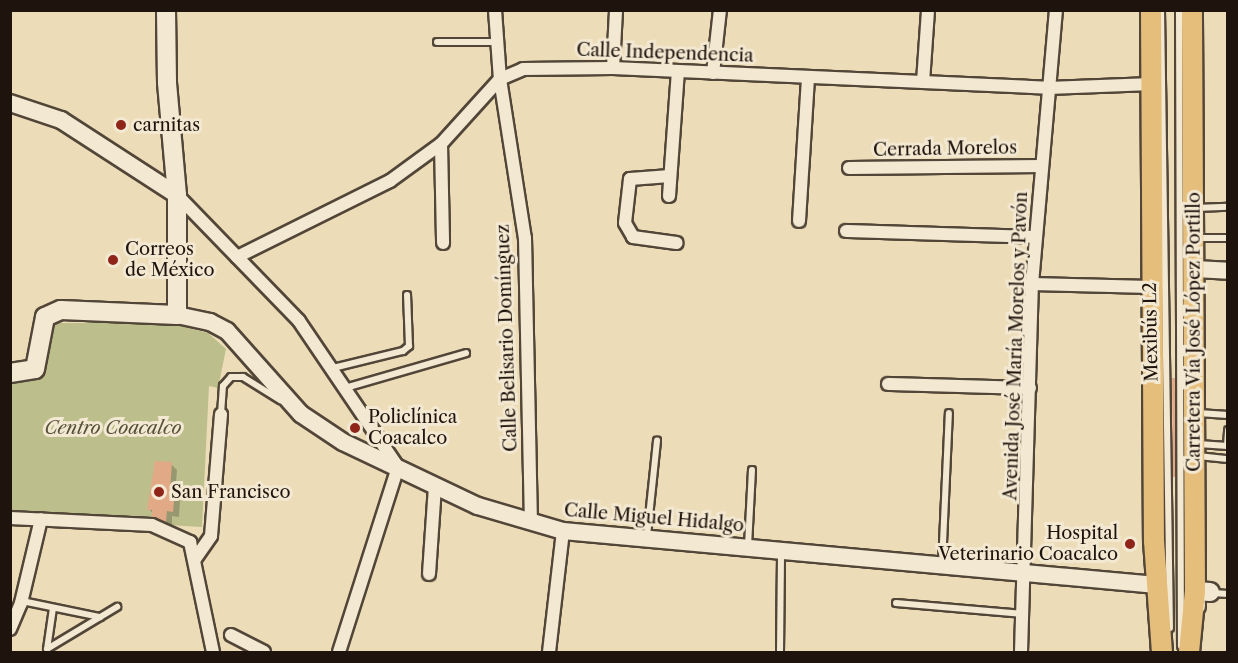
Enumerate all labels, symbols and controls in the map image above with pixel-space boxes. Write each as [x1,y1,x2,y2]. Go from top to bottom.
street label: Calle Independencia [576,39,754,67]
place label: carnitas [133,114,200,136]
marker: carnitas [114,118,128,132]
street label: Cerrada Morelos [873,137,1017,161]
street label: Avenida José María Morelos y Pavón [1000,190,1032,502]
street label: Carretera Vía José López Portillo [1183,192,1205,472]
street label: Calle Belisario Domínguez [492,224,522,452]
place label: Correos de México [125,239,214,282]
marker: Correos de México [106,253,120,267]
street label: Mexibús L2 [1139,282,1163,382]
place label: Policlínica Coacalco [368,407,457,450]
park label: Centro Coacalco [45,417,181,439]
marker: Policlínica Coacalco [346,419,364,437]
place label: San Francisco [171,481,290,503]
marker: San Francisco [152,485,166,499]
street label: Calle Miguel Hidalgo [563,499,745,537]
place label: Hospital Veterinario Coacalco [938,523,1118,566]
marker: Hospital Veterinario Coacalco [1123,537,1137,551]

